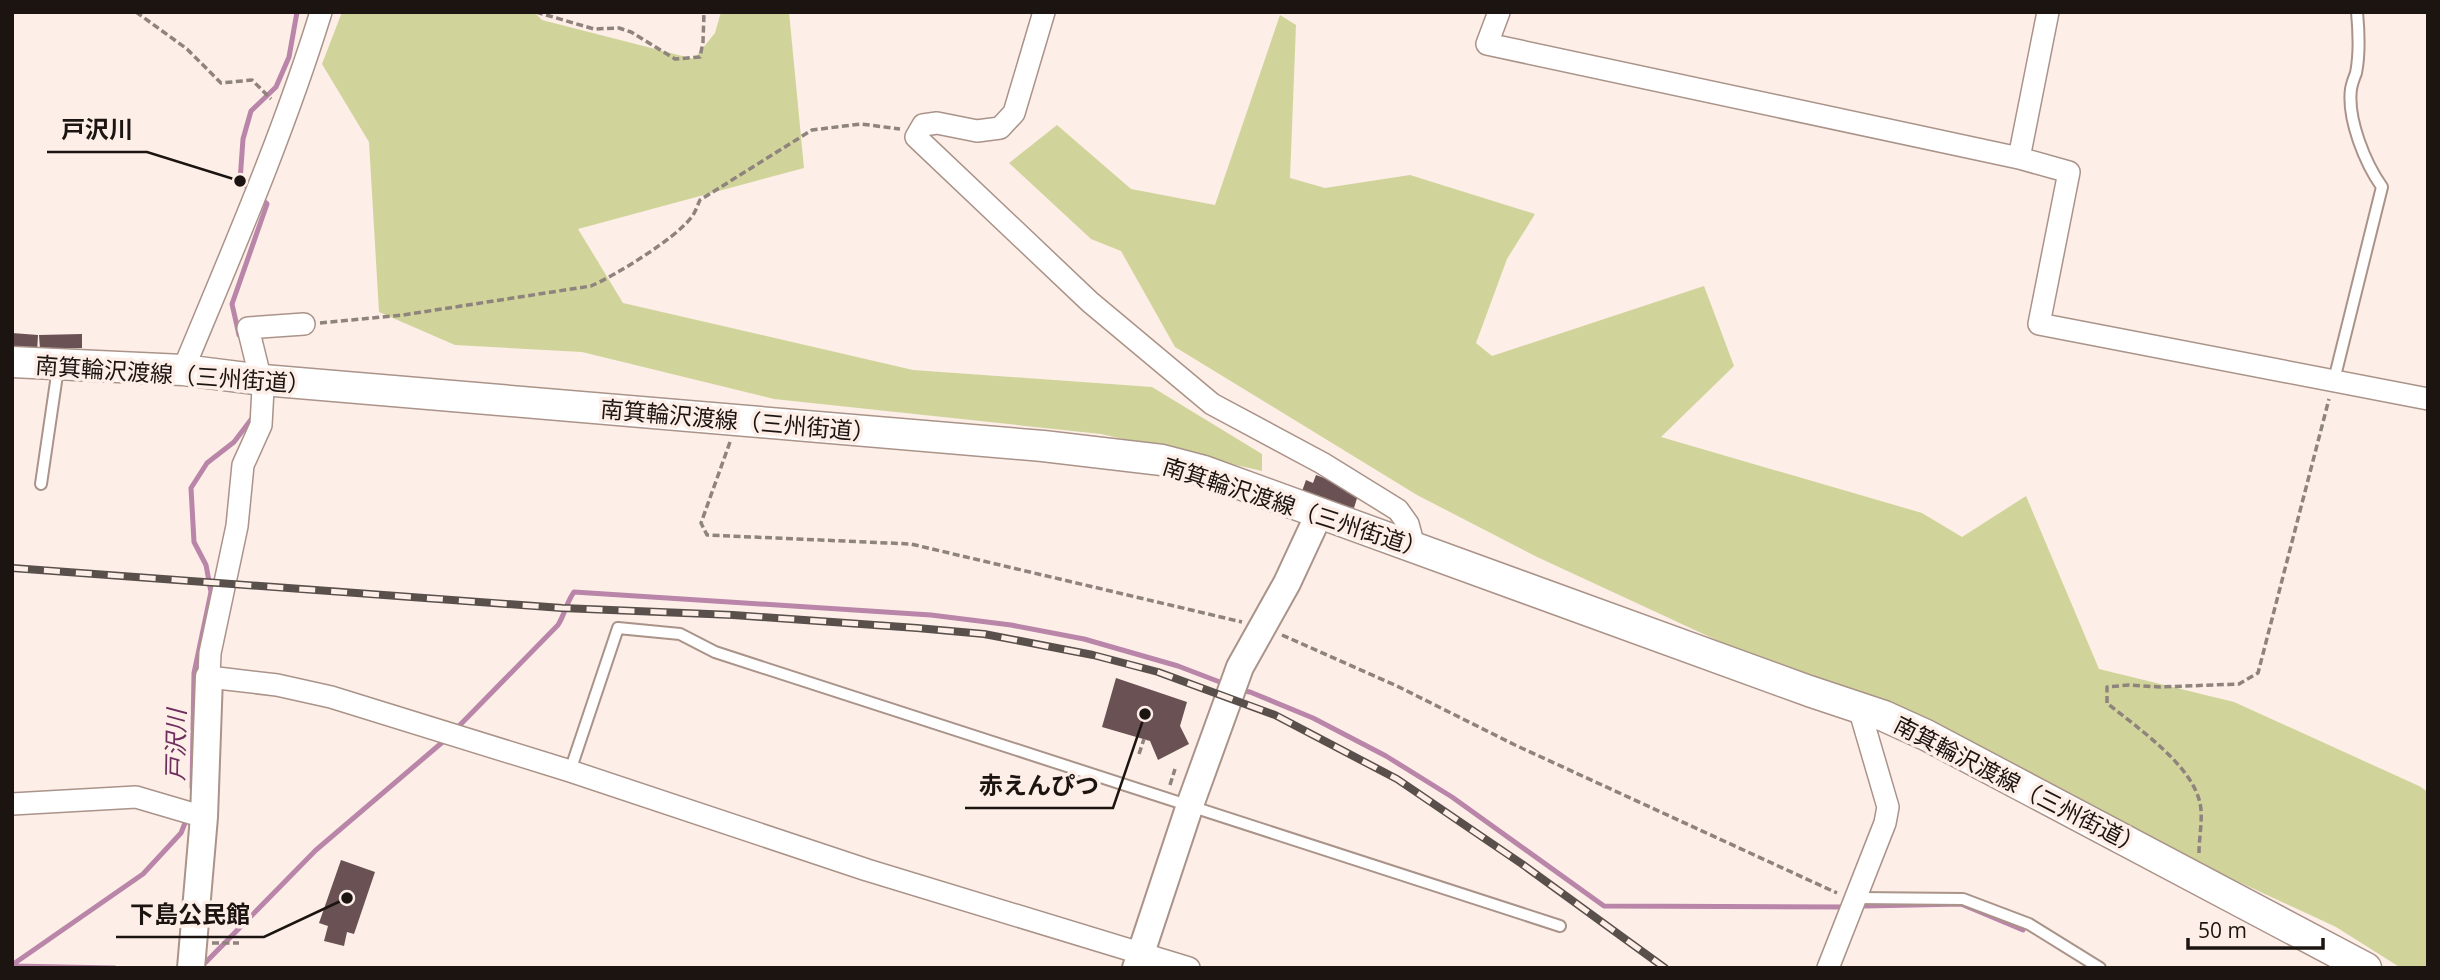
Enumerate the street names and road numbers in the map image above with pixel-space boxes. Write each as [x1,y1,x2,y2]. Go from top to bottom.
street label: 南箕輪沢渡線（三州街道） [34,348,312,400]
street label: 南箕輪沢渡線（三州街道） [599,392,877,448]
street label: 南箕輪沢渡線（三州街道） [1159,449,1431,565]
street label: 南箕輪沢渡線（三州街道） [1889,708,2149,862]

